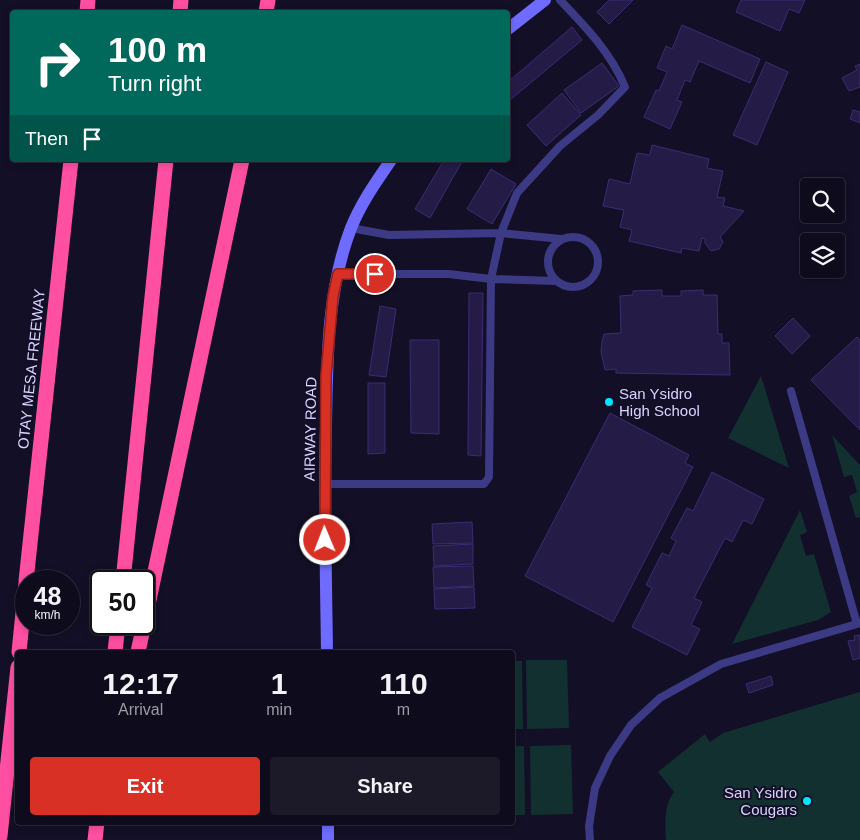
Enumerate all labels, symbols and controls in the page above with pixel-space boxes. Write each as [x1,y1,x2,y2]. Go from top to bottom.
icon: right [25,30,90,95]
text: 100 m [108,30,207,69]
text: Turn right [108,71,201,96]
icon: arrive [78,125,106,153]
text: Then [25,128,68,149]
map controls [800,178,845,278]
button: search [800,178,845,223]
button: layers [800,233,845,278]
pin [354,253,396,295]
icon: arrive [361,260,389,288]
street label: OTAY MESA FREEWAY [14,288,48,450]
street label: AIRWAY ROAD [301,376,319,481]
place label: San Ysidro High School [619,385,700,419]
marker: San Ysidro High School [603,396,615,408]
position arrow [298,513,350,565]
speed limit sign: 50 [90,570,155,635]
text: 48 [34,582,61,610]
text: km/h [34,608,61,622]
text: 12:17 [102,667,179,700]
text: 1 [271,667,288,700]
text: 110 [379,667,428,700]
text: Arrival [118,701,163,718]
text: min [266,701,292,718]
text: m [397,701,410,718]
button: Exit [30,757,260,815]
button: Share [270,757,500,815]
place label: San Ysidro Cougars [724,784,797,818]
marker: San Ysidro Cougars [801,795,813,807]

